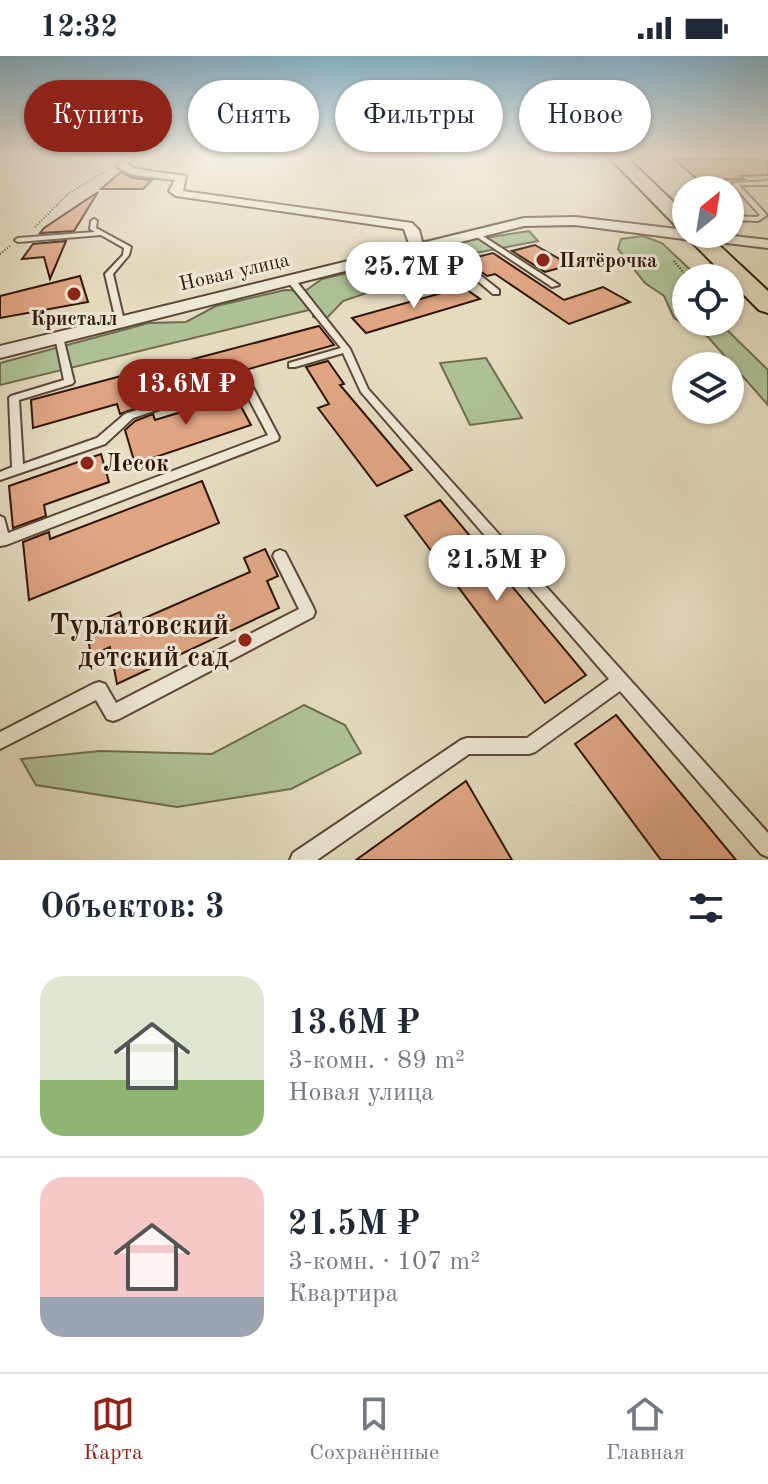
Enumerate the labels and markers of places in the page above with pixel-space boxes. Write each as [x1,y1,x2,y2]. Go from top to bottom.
pin: 25.7M ₽ [340,242,488,310]
marker: Пятёрочка [534,251,552,269]
place label: Пятёрочка [559,252,657,272]
marker: Кристалл [65,285,83,303]
place label: Кристалл [30,310,118,330]
pin: 13.6M ₽ [112,359,260,427]
place label: Лесок [103,453,169,477]
marker: Лесок [78,454,96,472]
pin: 21.5M ₽ [423,535,571,603]
place label: Турлатовский детский сад [49,613,229,673]
marker: Турлатовский детский сад [236,631,254,649]

